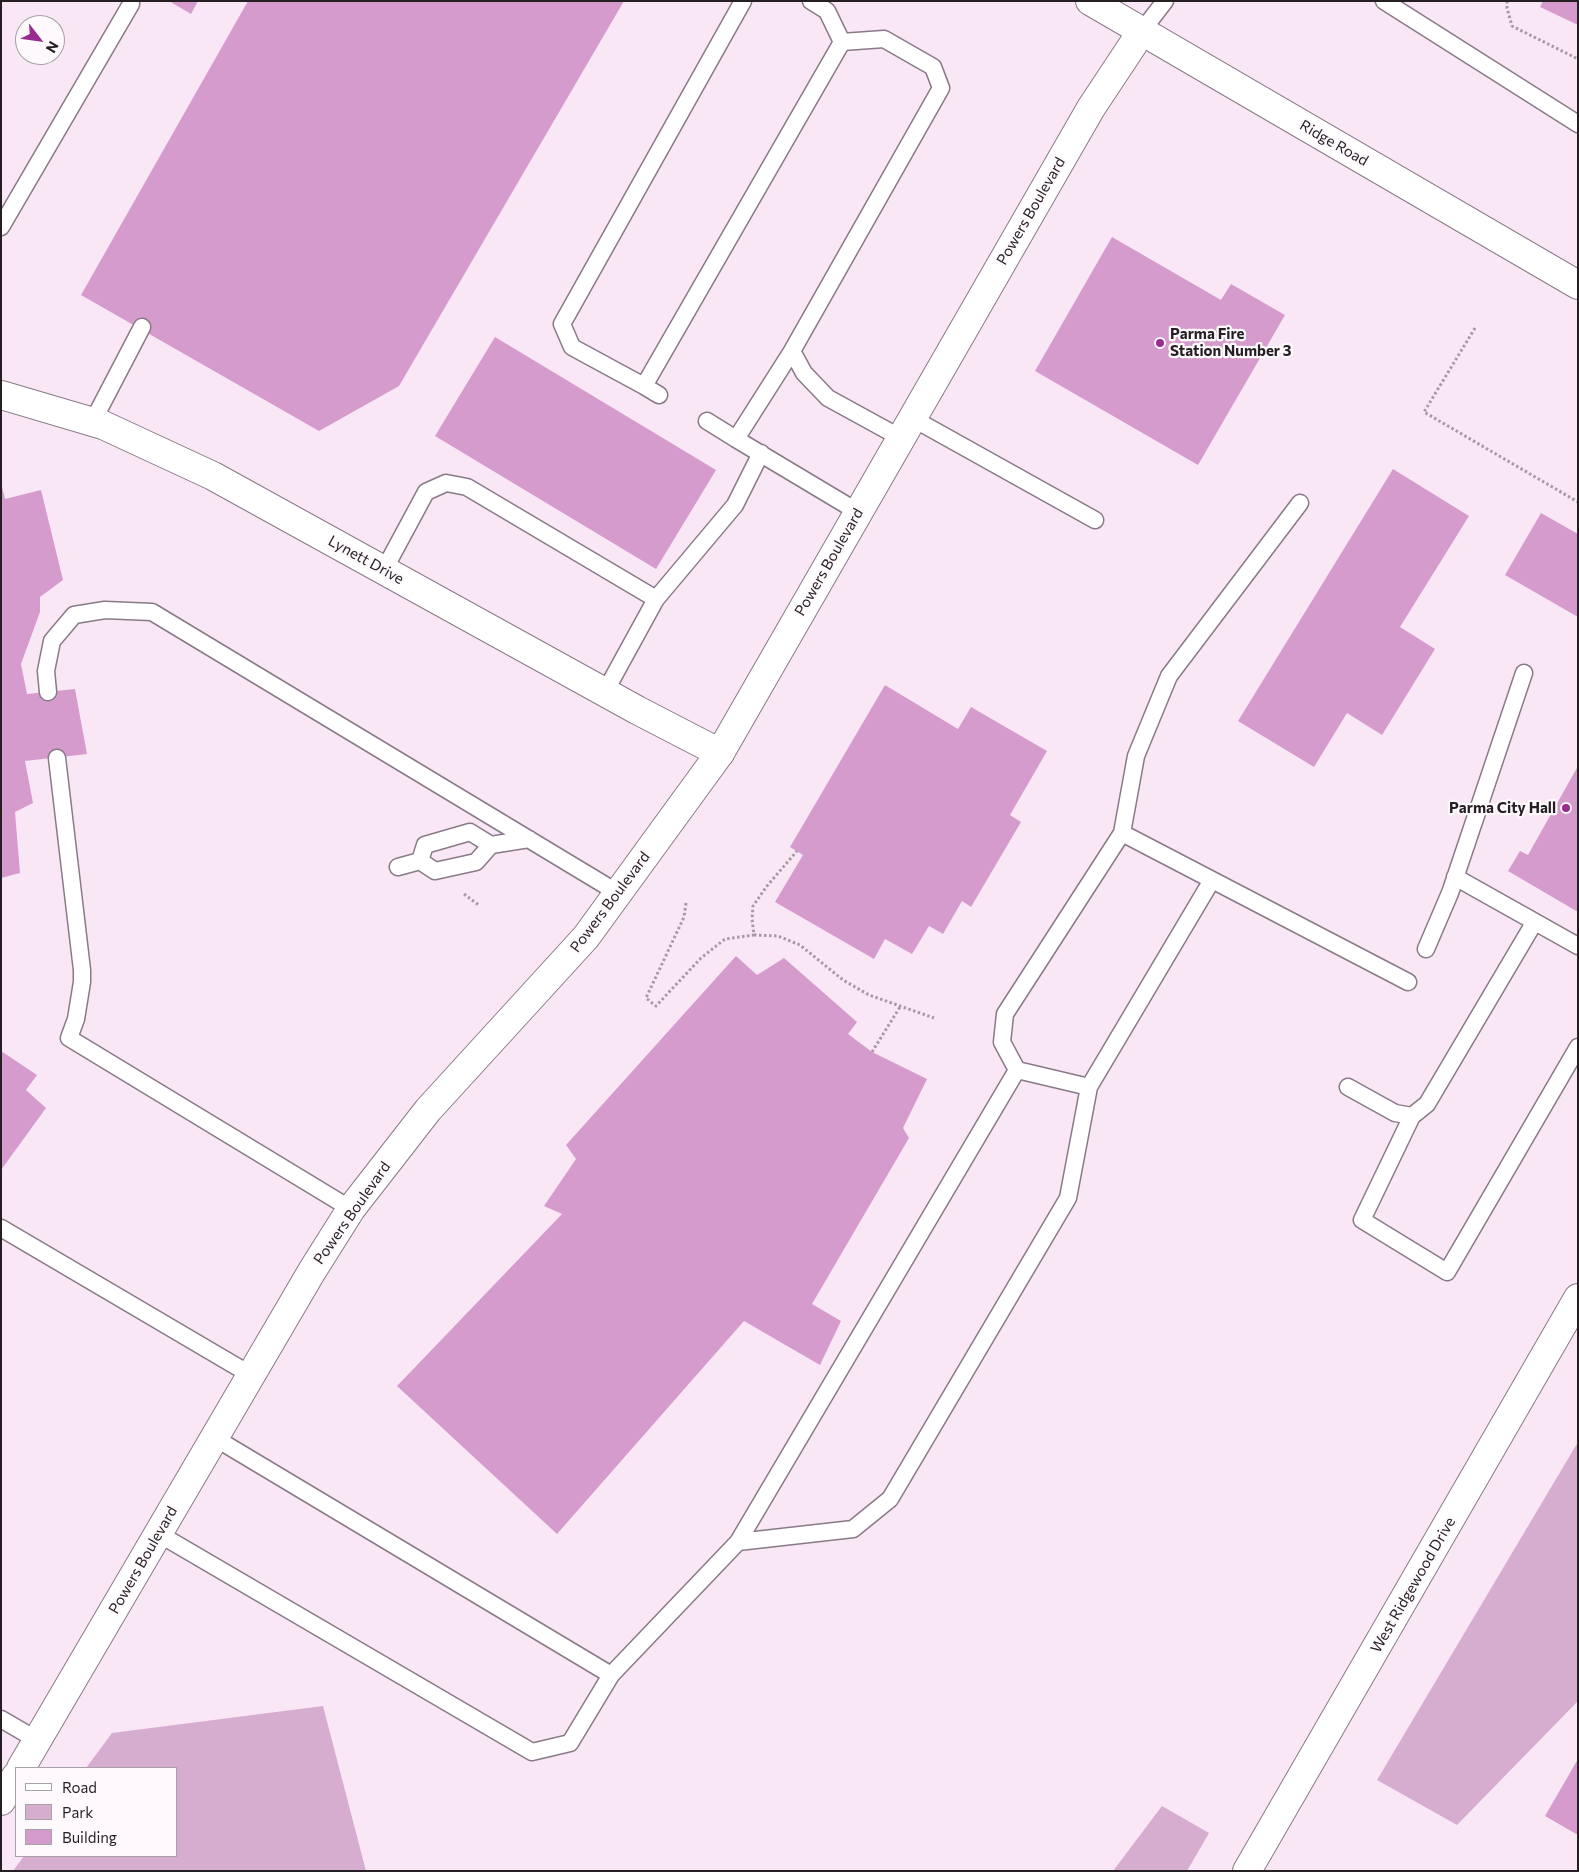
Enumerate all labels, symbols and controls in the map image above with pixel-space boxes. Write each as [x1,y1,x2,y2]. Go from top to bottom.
north arrow [15,15,65,65]
text: N [43,38,63,56]
street label: Ridge Road [1296,116,1372,170]
street label: Powers Boulevard [993,154,1069,268]
place label: Parma Fire Station Number 3 [1170,325,1292,360]
marker: Parma Fire Station Number 3 [1154,337,1166,349]
street label: Powers Boulevard [791,505,867,619]
street label: Lynett Drive [325,532,407,588]
place label: Parma City Hall [1449,799,1556,817]
marker: Parma City Hall [1560,802,1572,814]
street label: Powers Boulevard [566,848,654,956]
street label: Powers Boulevard [310,1158,394,1268]
street label: Powers Boulevard [105,1503,181,1617]
street label: West Ridgewood Drive [1367,1514,1459,1656]
legend [15,1767,178,1857]
text: Road [62,1778,97,1796]
text: Park [62,1803,93,1821]
text: Building [62,1828,117,1846]

